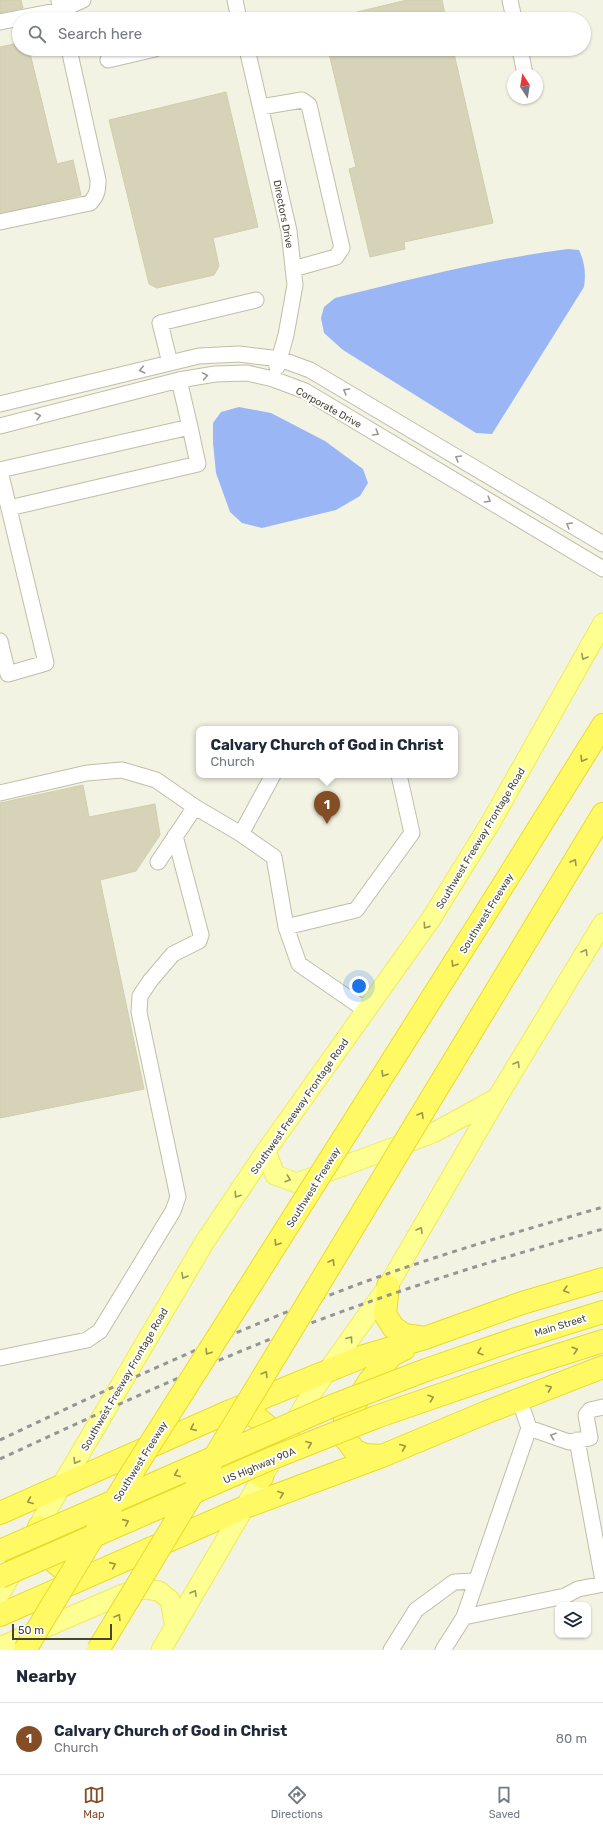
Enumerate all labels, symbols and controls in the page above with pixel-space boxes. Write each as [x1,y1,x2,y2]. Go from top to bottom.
search box [12,12,591,56]
icon: search [26,23,48,45]
text: Search here [58,25,142,43]
north arrow [507,68,543,104]
street label: Directors Drive [271,179,296,250]
one-way arrow [139,365,145,373]
one-way arrow [202,372,208,380]
street label: Corporate Drive [294,385,364,431]
one-way arrow [343,389,350,396]
one-way arrow [35,413,41,421]
one-way arrow [372,429,379,436]
one-way arrow [455,456,462,463]
one-way arrow [484,495,491,503]
one-way arrow [566,522,573,529]
one-way arrow [581,653,588,660]
popup [196,726,458,778]
text: Calvary Church of God in Christ [210,736,444,754]
text: Church [210,754,255,769]
one-way arrow [580,755,587,762]
street label: Southwest Freeway Frontage Road [434,766,528,911]
pin: 1 [314,791,340,824]
one-way arrow [569,859,577,866]
street label: Southwest Freeway [457,871,517,956]
one-way arrow [424,922,431,929]
one-way arrow [581,949,588,956]
one-way arrow [451,960,459,967]
your location [349,976,369,996]
street label: Southwest Freeway Frontage Road [248,1037,351,1177]
one-way arrow [512,1061,519,1068]
one-way arrow [382,1069,389,1076]
one-way arrow [417,1112,424,1119]
street label: Southwest Freeway [284,1145,344,1230]
one-way arrow [284,1175,291,1183]
one-way arrow [234,1191,241,1198]
one-way arrow [416,1227,423,1234]
one-way arrow [275,1239,282,1246]
one-way arrow [328,1259,335,1266]
one-way arrow [182,1272,189,1279]
one-way arrow [562,1285,569,1294]
street label: Southwest Freeway Frontage Road [79,1306,171,1453]
street label: Main Street [533,1312,588,1339]
one-way arrow [345,1337,352,1344]
one-way arrow [571,1346,578,1355]
one-way arrow [476,1347,483,1355]
one-way arrow [206,1348,213,1355]
one-way arrow [261,1371,268,1378]
one-way arrow [546,1384,553,1392]
one-way arrow [427,1394,434,1403]
street label: Southwest Freeway [111,1419,171,1504]
one-way arrow [189,1423,197,1431]
one-way arrow [549,1432,556,1441]
one-way arrow [306,1440,313,1448]
one-way arrow [398,1444,406,1452]
street label: US Highway 90A [222,1445,298,1487]
one-way arrow [73,1457,81,1464]
one-way arrow [174,1469,181,1477]
one-way arrow [278,1490,285,1498]
one-way arrow [27,1496,34,1504]
one-way arrow [122,1519,129,1527]
one-way arrow [108,1562,116,1570]
one-way arrow [190,1590,197,1597]
map controls [555,1602,591,1638]
button: layers [555,1602,591,1638]
one-way arrow [114,1614,121,1621]
scale bar [12,1622,112,1641]
text: 50 m [18,1624,44,1637]
text: Nearby [16,1666,77,1686]
text: Calvary Church of God in Christ [54,1722,287,1740]
text: 1 [26,1731,32,1746]
text: 80 m [556,1731,587,1746]
text: Church [54,1740,98,1755]
tab: Map [83,1784,105,1821]
tab: Directions [271,1784,323,1821]
tab: Saved [489,1784,520,1821]

